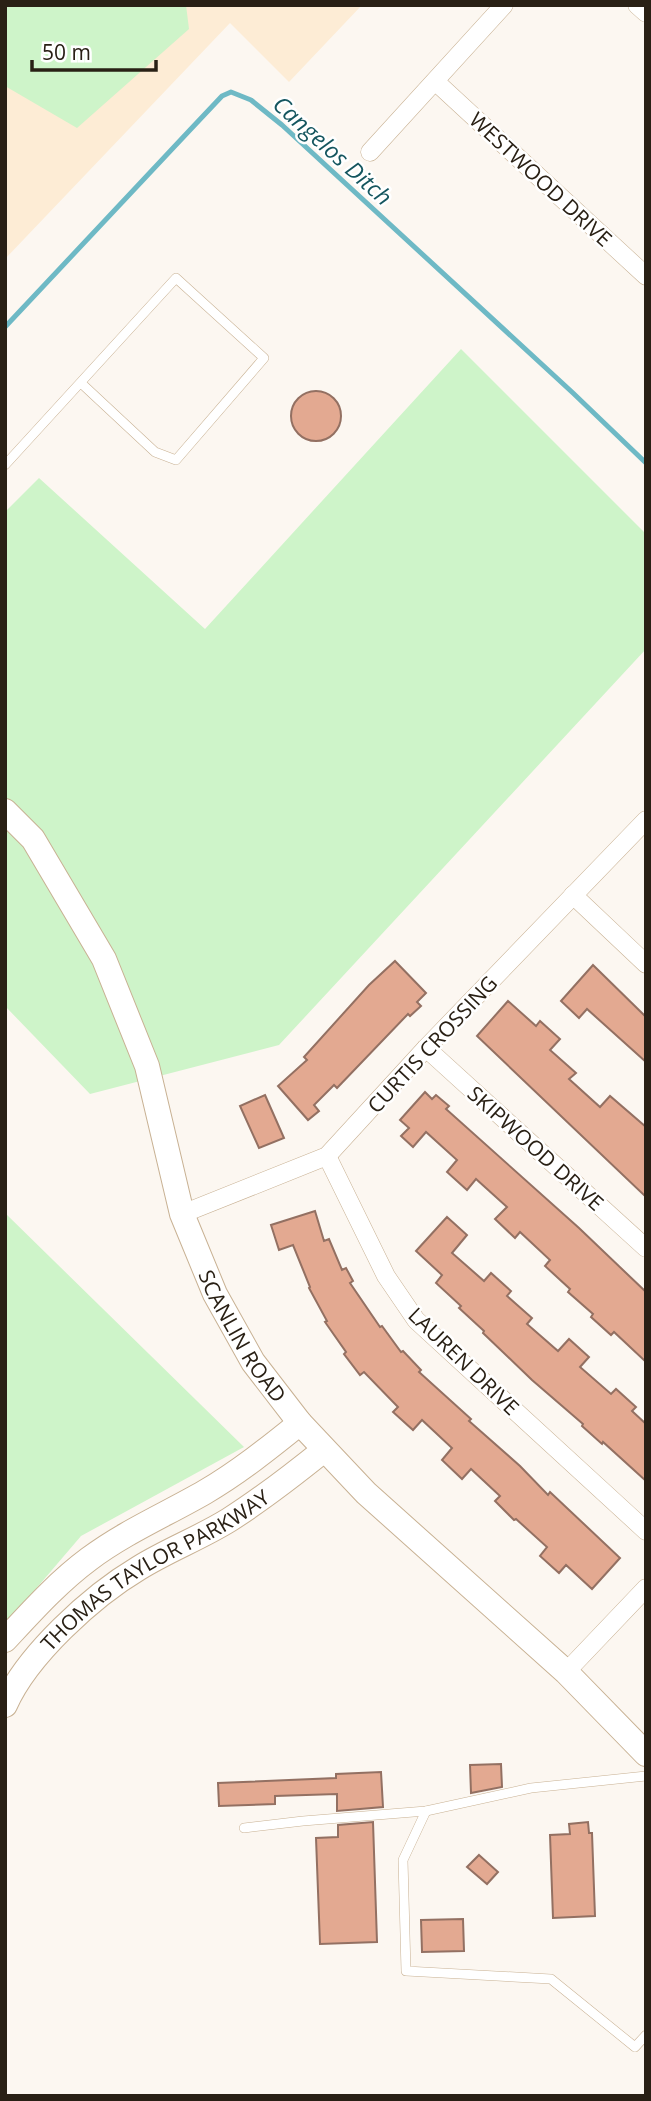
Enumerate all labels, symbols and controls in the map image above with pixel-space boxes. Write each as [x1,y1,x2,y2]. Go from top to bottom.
scale bar [32,28,156,72]
text: 50 m [42,38,91,66]
water label: Cangelos Ditch [266,88,400,212]
street label: WESTWOOD DRIVE [464,106,618,252]
street label: CURTIS CROSSING [361,969,503,1119]
street label: SKIPWOOD DRIVE [462,1079,610,1217]
street label: SCANLIN ROAD [193,1266,293,1408]
street label: LAUREN DRIVE [403,1301,525,1421]
street label: THOMAS TAYLOR PARKWAY [34,1483,275,1657]

